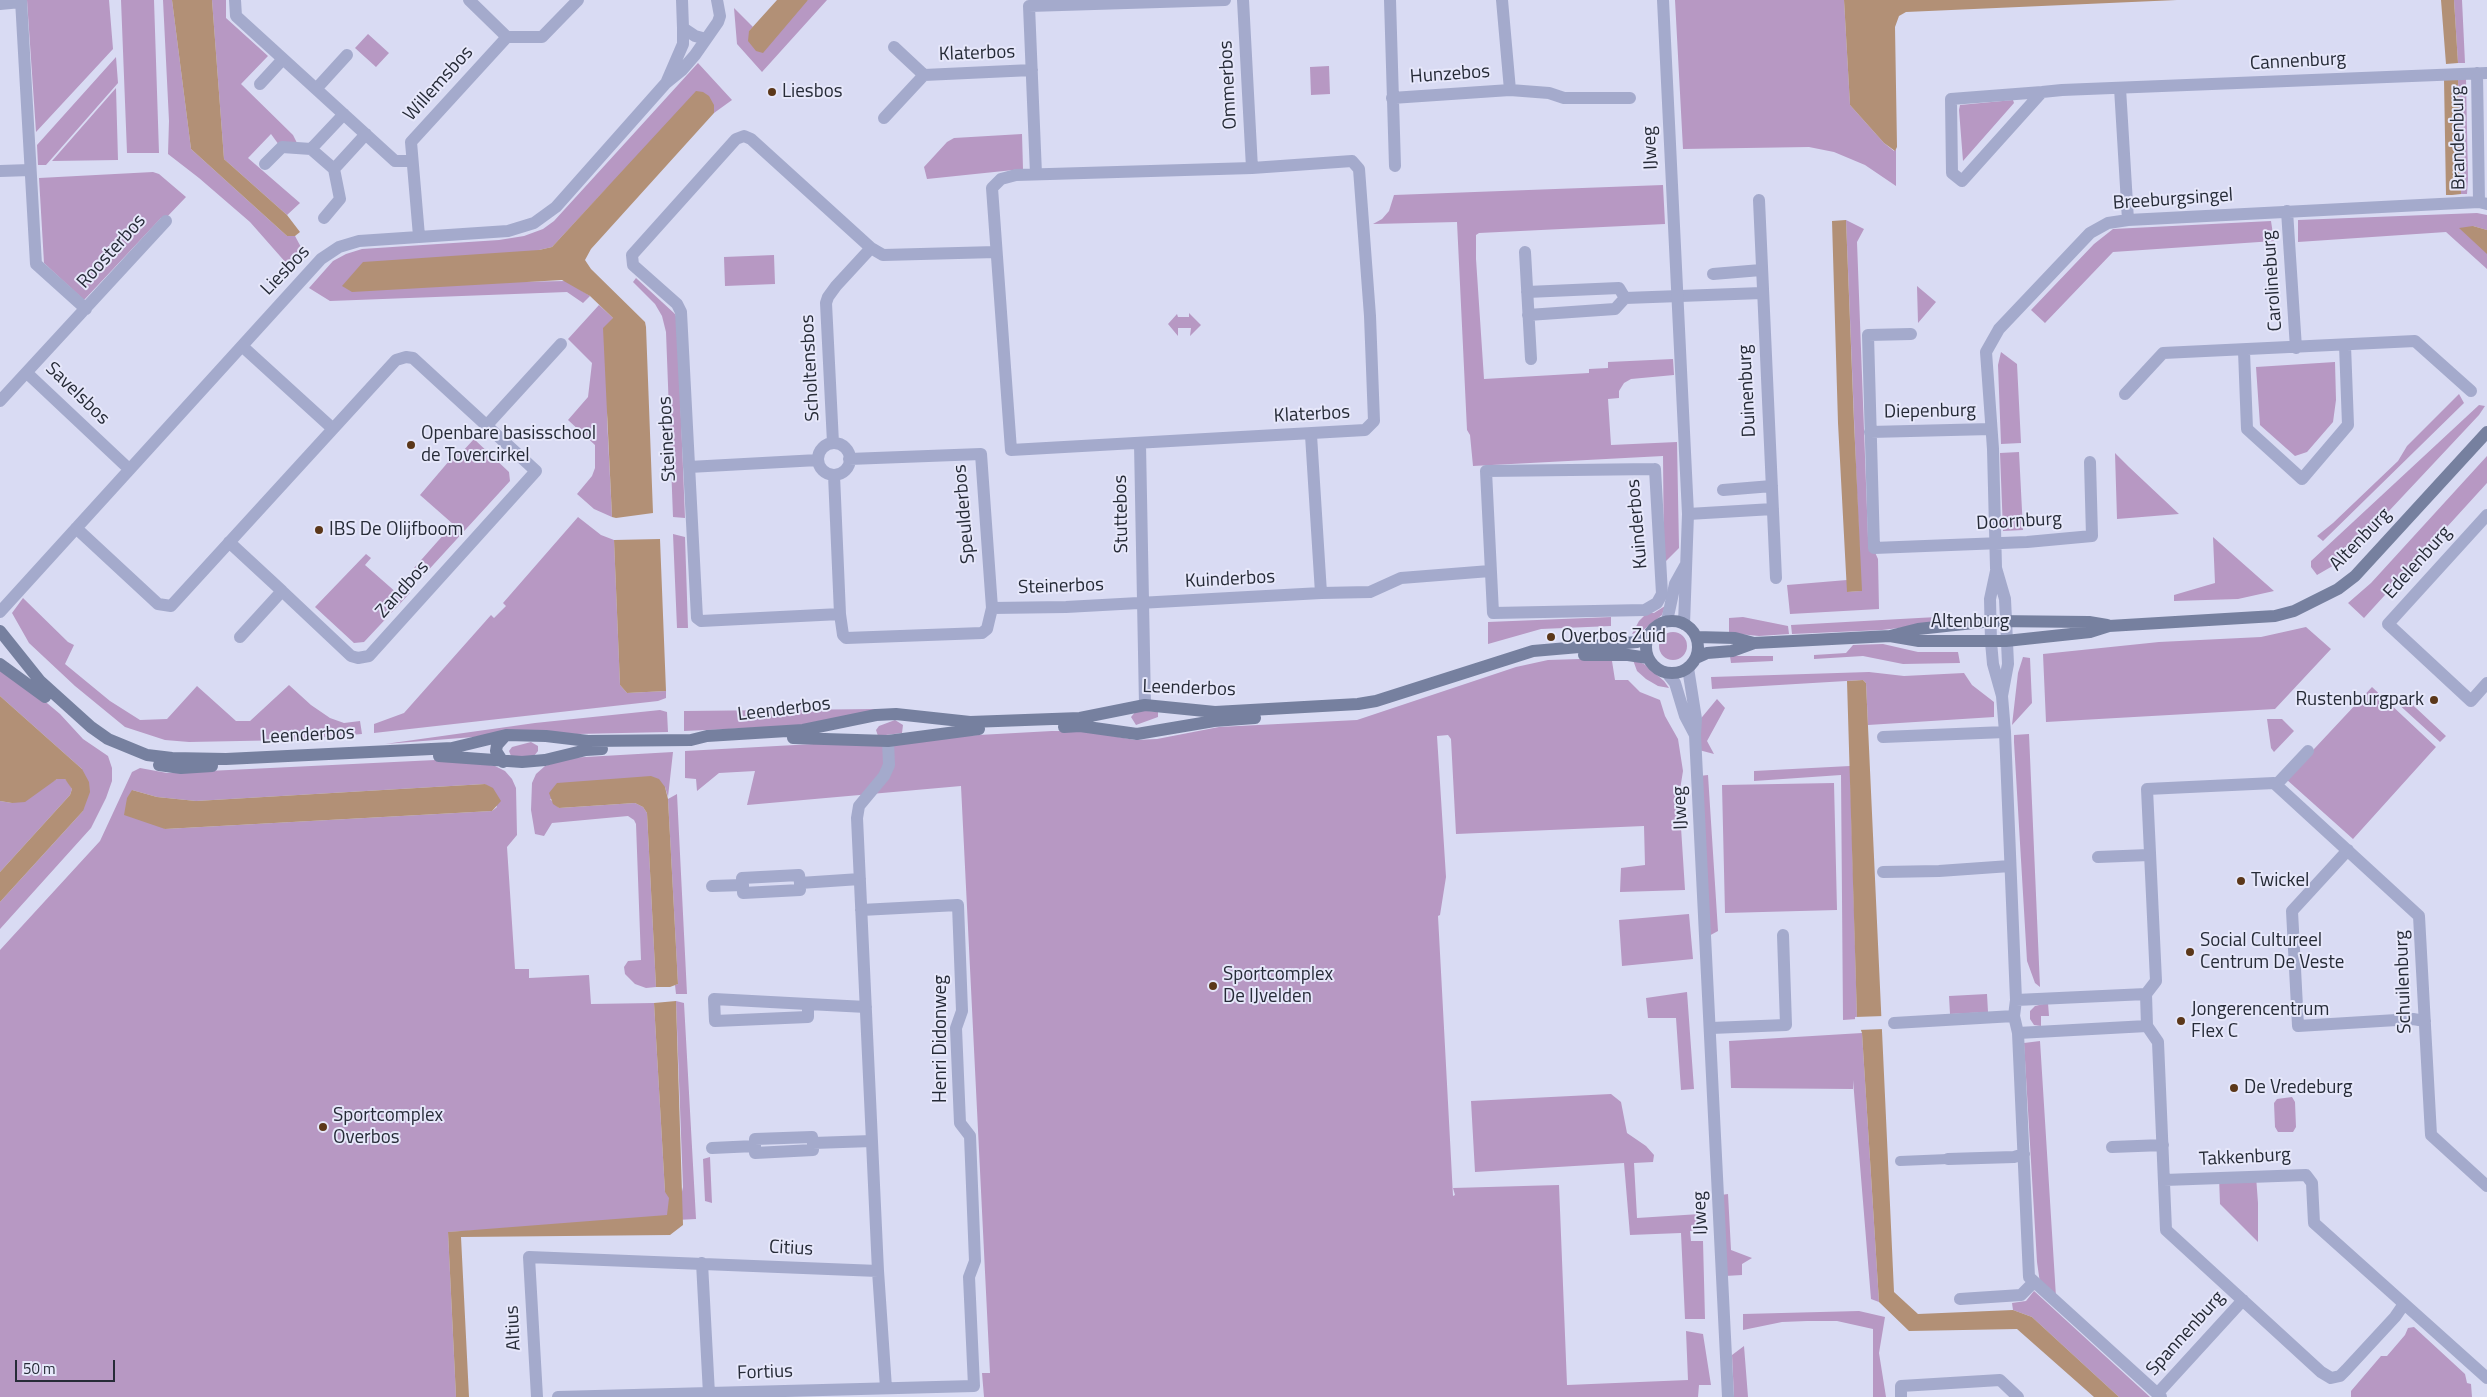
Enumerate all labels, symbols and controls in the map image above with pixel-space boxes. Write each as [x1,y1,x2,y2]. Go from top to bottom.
street label: Ommerbos [1215,40,1243,130]
street label: Klaterbos [938,41,1016,67]
street label: Willemsbos [399,42,479,126]
street label: Cannenburg [2249,48,2347,76]
street label: Hunzebos [1409,61,1491,89]
place label: Liesbos [782,81,843,103]
marker: Liesbos [766,86,778,98]
street label: Brandenburg [2447,86,2471,190]
street label: IJweg [1638,126,1664,170]
street label: Breeburgsingel [2112,184,2234,216]
street label: Roosterbos [73,210,151,294]
street label: Carolineburg [2258,230,2288,332]
street label: Liesbos [257,241,315,301]
street label: Scholtensbos [797,314,825,422]
street label: Duinenburg [1734,344,1762,438]
street label: Savelsbos [40,358,114,430]
street label: Steinerbos [654,396,682,482]
street label: Diepenburg [1884,400,1976,424]
street label: Klaterbos [1273,402,1351,428]
place label: Openbare basisschool de Tovercirkel [421,423,596,467]
marker: Openbare basisschool de Tovercirkel [405,439,417,451]
street label: Speulderbos [949,463,981,565]
street label: Stuttebos [1110,474,1134,554]
street label: Kuinderbos [1623,478,1653,570]
street label: Altenburg [2326,504,2396,576]
street label: Doornburg [1976,508,2062,536]
place label: IBS De Olijfboom [329,519,463,541]
street label: Edelenburg [2379,522,2457,604]
marker: IBS De Olijfboom [313,524,325,536]
street label: Zandbos [372,557,434,623]
street label: Kuinderbos [1184,566,1276,594]
street label: Steinerbos [1018,574,1104,600]
street label: Altenburg [1931,611,2009,633]
place label: Overbos Zuid [1561,626,1666,648]
marker: Overbos Zuid [1545,631,1557,643]
street label: Leenderbos [1142,676,1236,702]
place label: Rustenburgpark [2295,689,2424,711]
street label: Leenderbos [736,693,832,727]
marker: Rustenburgpark [2428,694,2440,706]
street label: Leenderbos [261,722,355,750]
street label: IJweg [1668,786,1694,830]
place label: Twickel [2251,870,2309,892]
marker: Twickel [2235,875,2247,887]
place label: Social Cultureel Centrum De Veste [2200,930,2344,974]
street label: Schuilenburg [2391,930,2417,1034]
marker: Social Cultureel Centrum De Veste [2184,946,2196,958]
place label: Sportcomplex De IJvelden [1223,964,1333,1008]
street label: Henri Didonweg [930,975,952,1103]
marker: Sportcomplex De IJvelden [1207,980,1219,992]
place label: Jongerencentrum Flex C [2191,999,2329,1043]
marker: Jongerencentrum Flex C [2175,1015,2187,1027]
place label: De Vredeburg [2244,1077,2353,1099]
marker: De Vredeburg [2228,1082,2240,1094]
place label: Sportcomplex Overbos [333,1105,443,1149]
marker: Sportcomplex Overbos [317,1121,329,1133]
street label: Takkenburg [2199,1144,2291,1172]
street label: IJweg [1689,1191,1713,1235]
street label: Citius [768,1236,814,1262]
street label: Spannenburg [2142,1287,2230,1381]
street label: Altius [501,1305,527,1351]
scale bar [18,1350,118,1382]
text: 50 m [23,1357,56,1380]
street label: Fortius [737,1361,793,1385]

